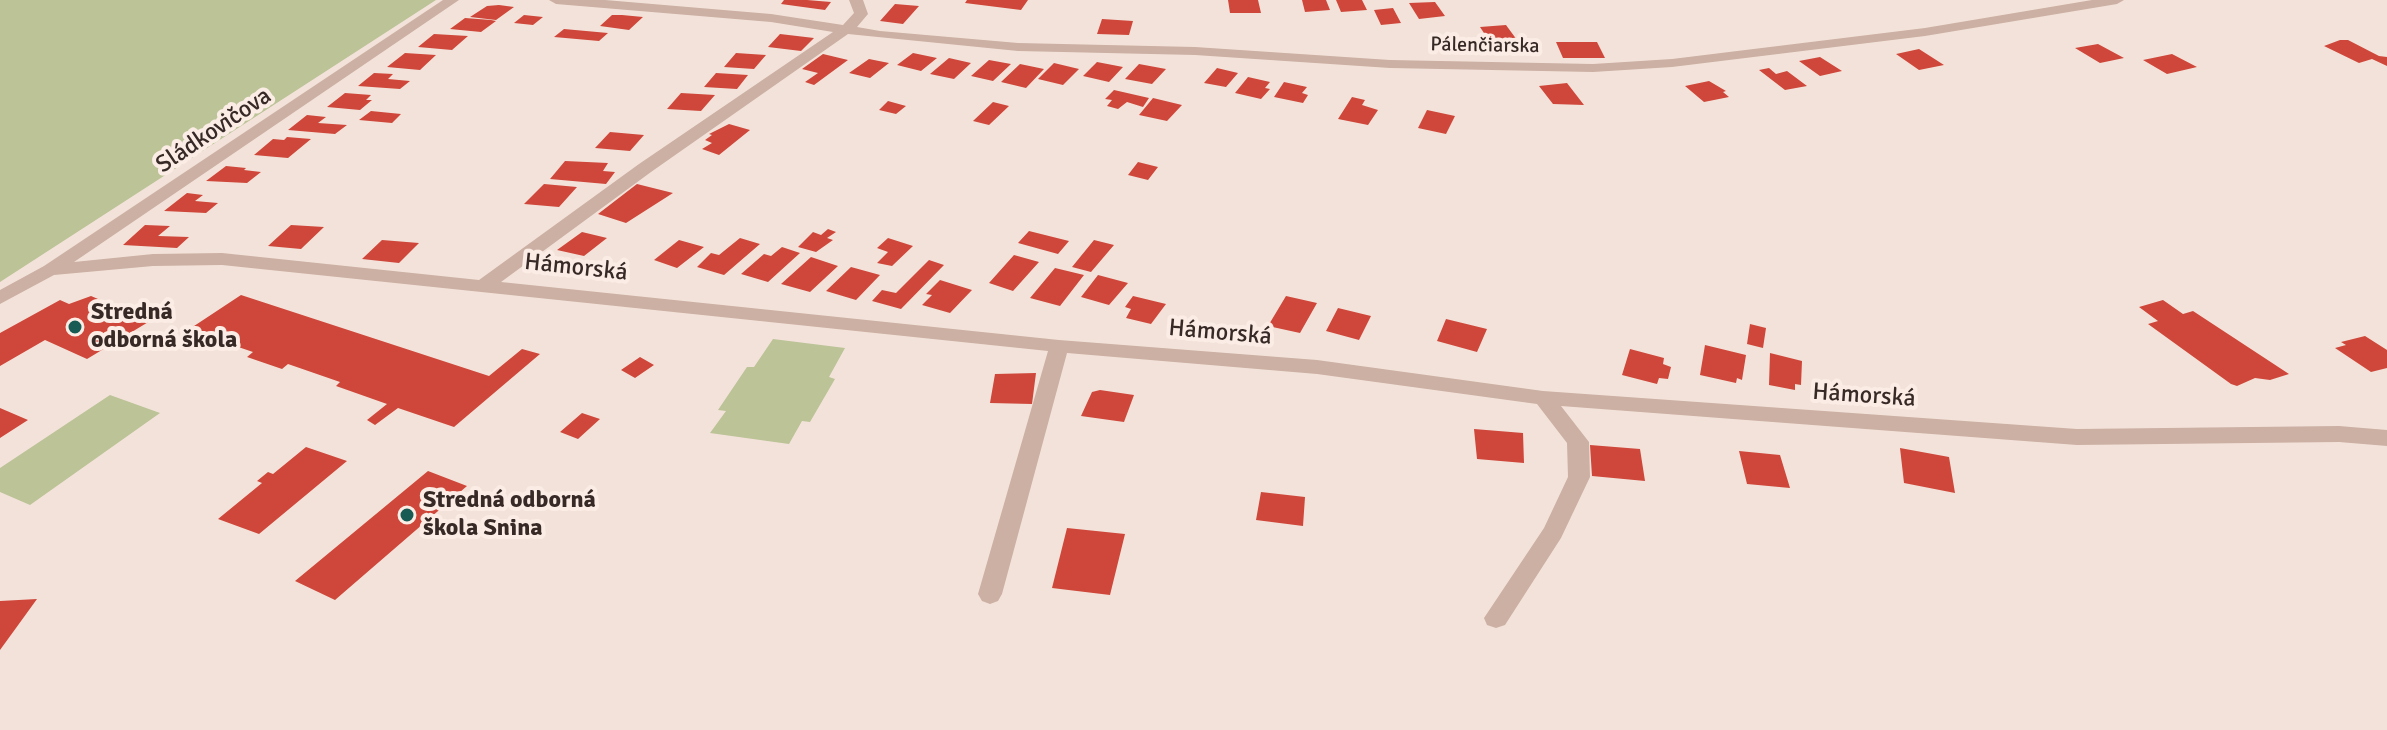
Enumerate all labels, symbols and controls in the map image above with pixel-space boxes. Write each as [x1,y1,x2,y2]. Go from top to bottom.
street label: Pálenčiarska [1430,33,1540,59]
street label: Sládkovičova [151,82,277,180]
street label: Hámorská [523,248,629,288]
place label: Stredná odborná škola [91,299,237,355]
street label: Hámorská [1167,314,1273,352]
marker: Stredná odborná škola [66,318,84,336]
street label: Hámorská [1811,378,1917,414]
place label: Stredná odborná škola Snina [423,487,596,543]
marker: Stredná odborná škola Snina [398,506,416,524]

